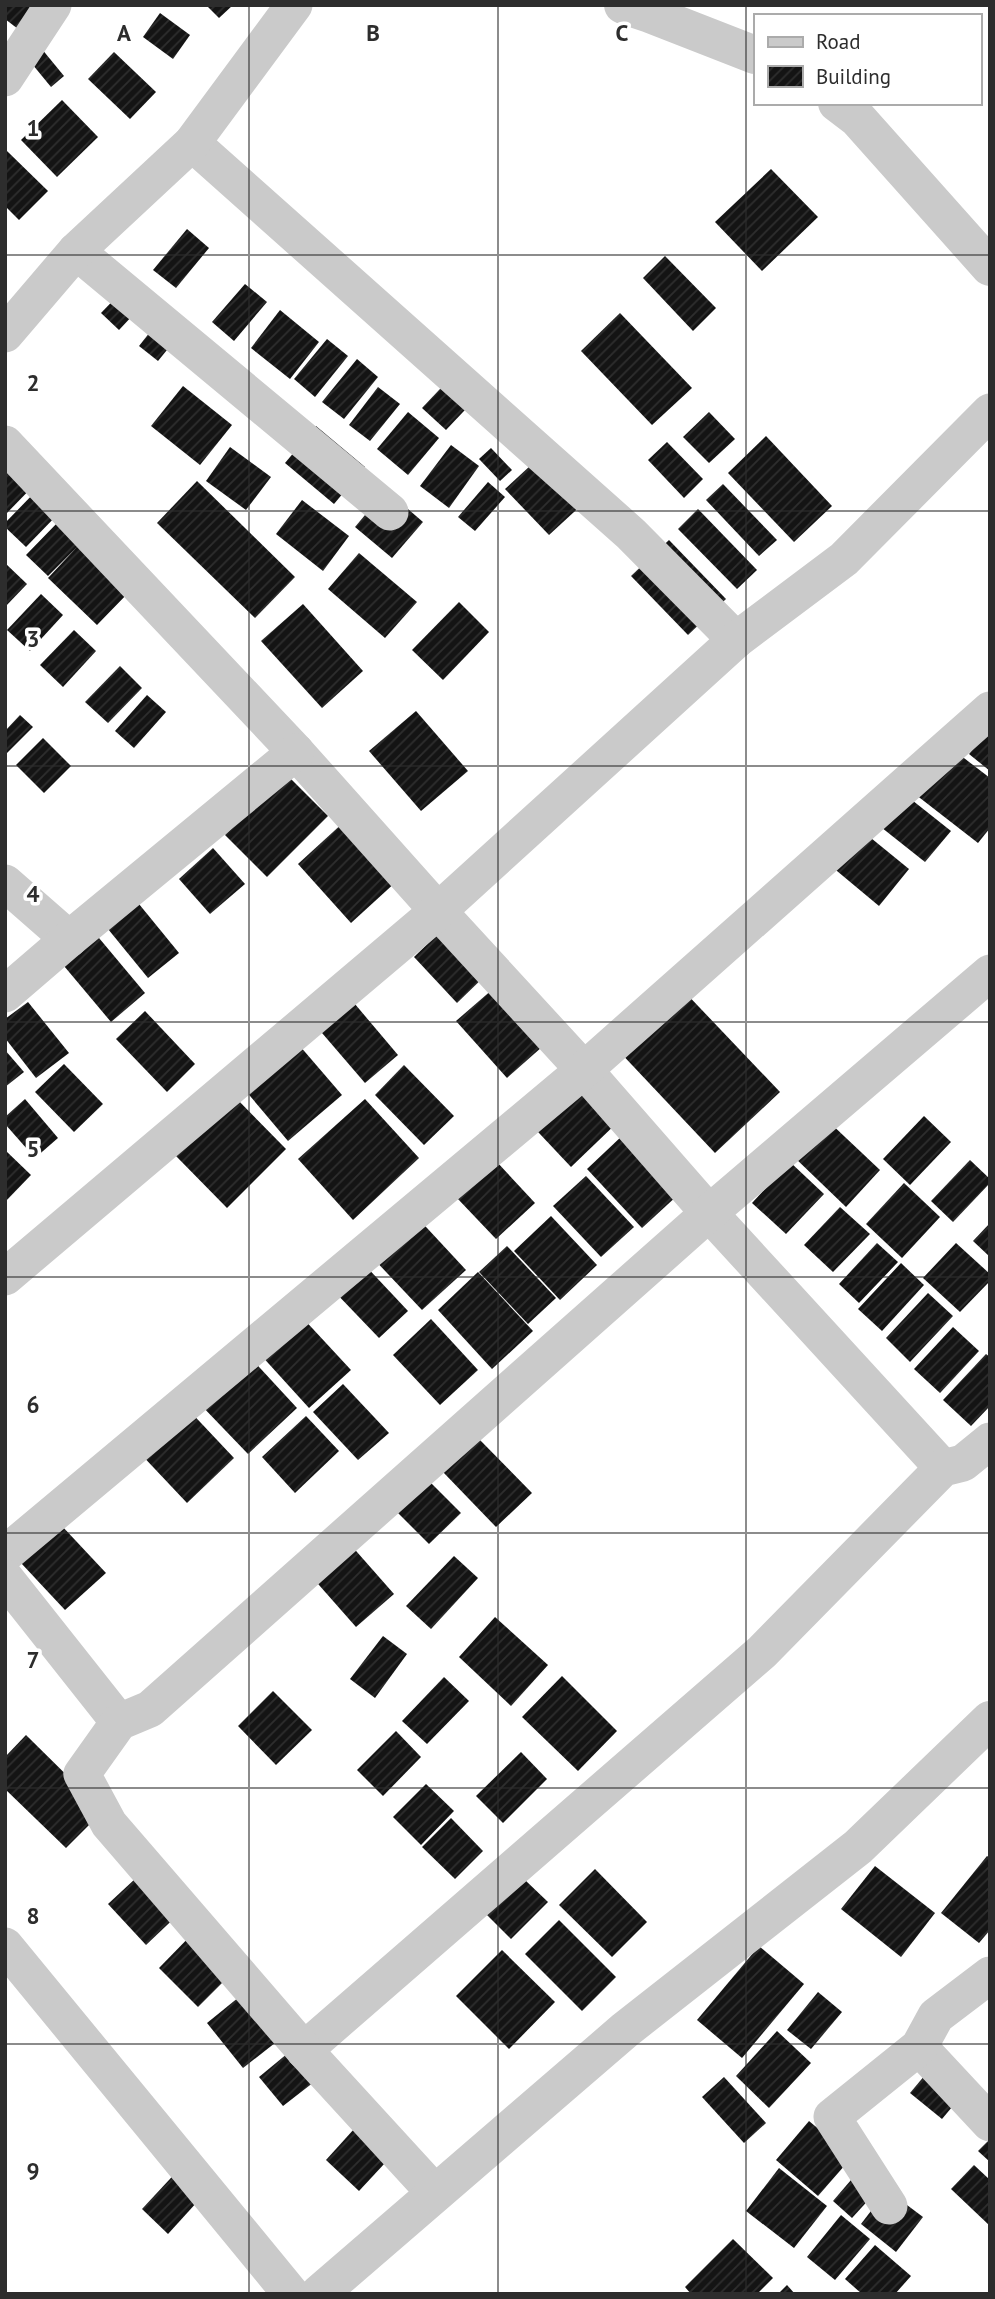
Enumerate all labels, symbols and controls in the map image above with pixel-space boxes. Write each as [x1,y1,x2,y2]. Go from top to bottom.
legend [754,14,981,105]
text: A [117,18,131,47]
text: B [366,18,380,47]
text: C [616,18,629,47]
text: Road [816,28,860,55]
text: Building [816,63,891,90]
text: 1 [26,113,40,142]
text: 2 [26,368,40,397]
text: 3 [26,624,40,653]
text: 4 [26,879,40,908]
text: 5 [26,1134,40,1163]
text: 6 [26,1390,40,1419]
text: 7 [26,1645,40,1674]
text: 8 [26,1901,40,1930]
text: 9 [26,2156,40,2185]

